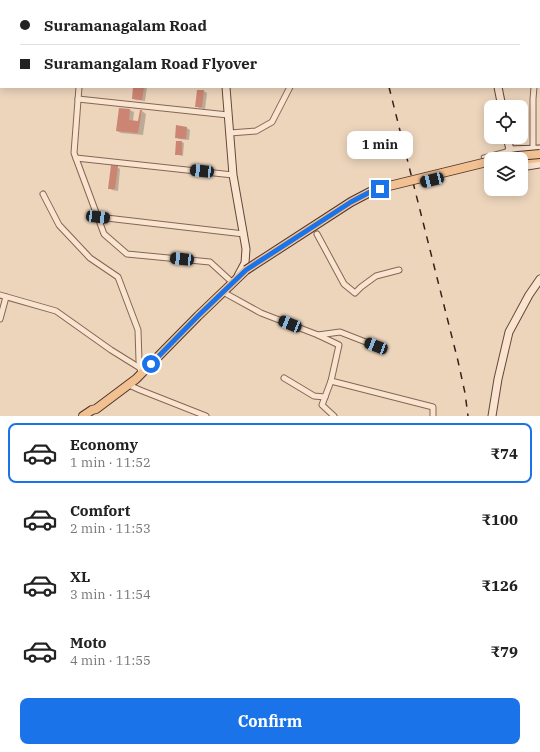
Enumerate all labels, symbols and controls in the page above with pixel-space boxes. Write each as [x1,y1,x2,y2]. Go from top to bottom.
text: Suramanagalam Road [44,16,207,35]
text: Suramangalam Road Flyover [44,54,257,73]
map controls [484,100,528,196]
button: locate [484,100,528,144]
callout: 1 min [347,131,413,159]
text: 1 min [362,136,398,153]
button: layers [484,152,528,196]
car [189,164,215,178]
car [419,171,445,189]
route end [371,180,389,198]
car [85,210,111,224]
car [169,252,195,266]
car [277,314,303,334]
car [363,336,389,356]
route start [142,355,160,373]
icon: car [22,435,58,471]
text: Economy [70,435,138,454]
text: ₹74 [490,444,518,463]
text: 1 min · 11:52 [70,454,151,471]
icon: car [22,501,58,537]
text: Comfort [70,501,130,520]
text: ₹100 [481,510,518,529]
text: 2 min · 11:53 [70,520,151,537]
icon: car [22,567,58,603]
text: XL [70,567,90,586]
text: ₹126 [481,576,518,595]
text: 3 min · 11:54 [70,586,151,603]
icon: car [22,633,58,669]
text: Moto [70,633,107,652]
text: ₹79 [490,642,518,661]
text: 4 min · 11:55 [70,652,151,669]
button: Confirm [20,698,520,744]

